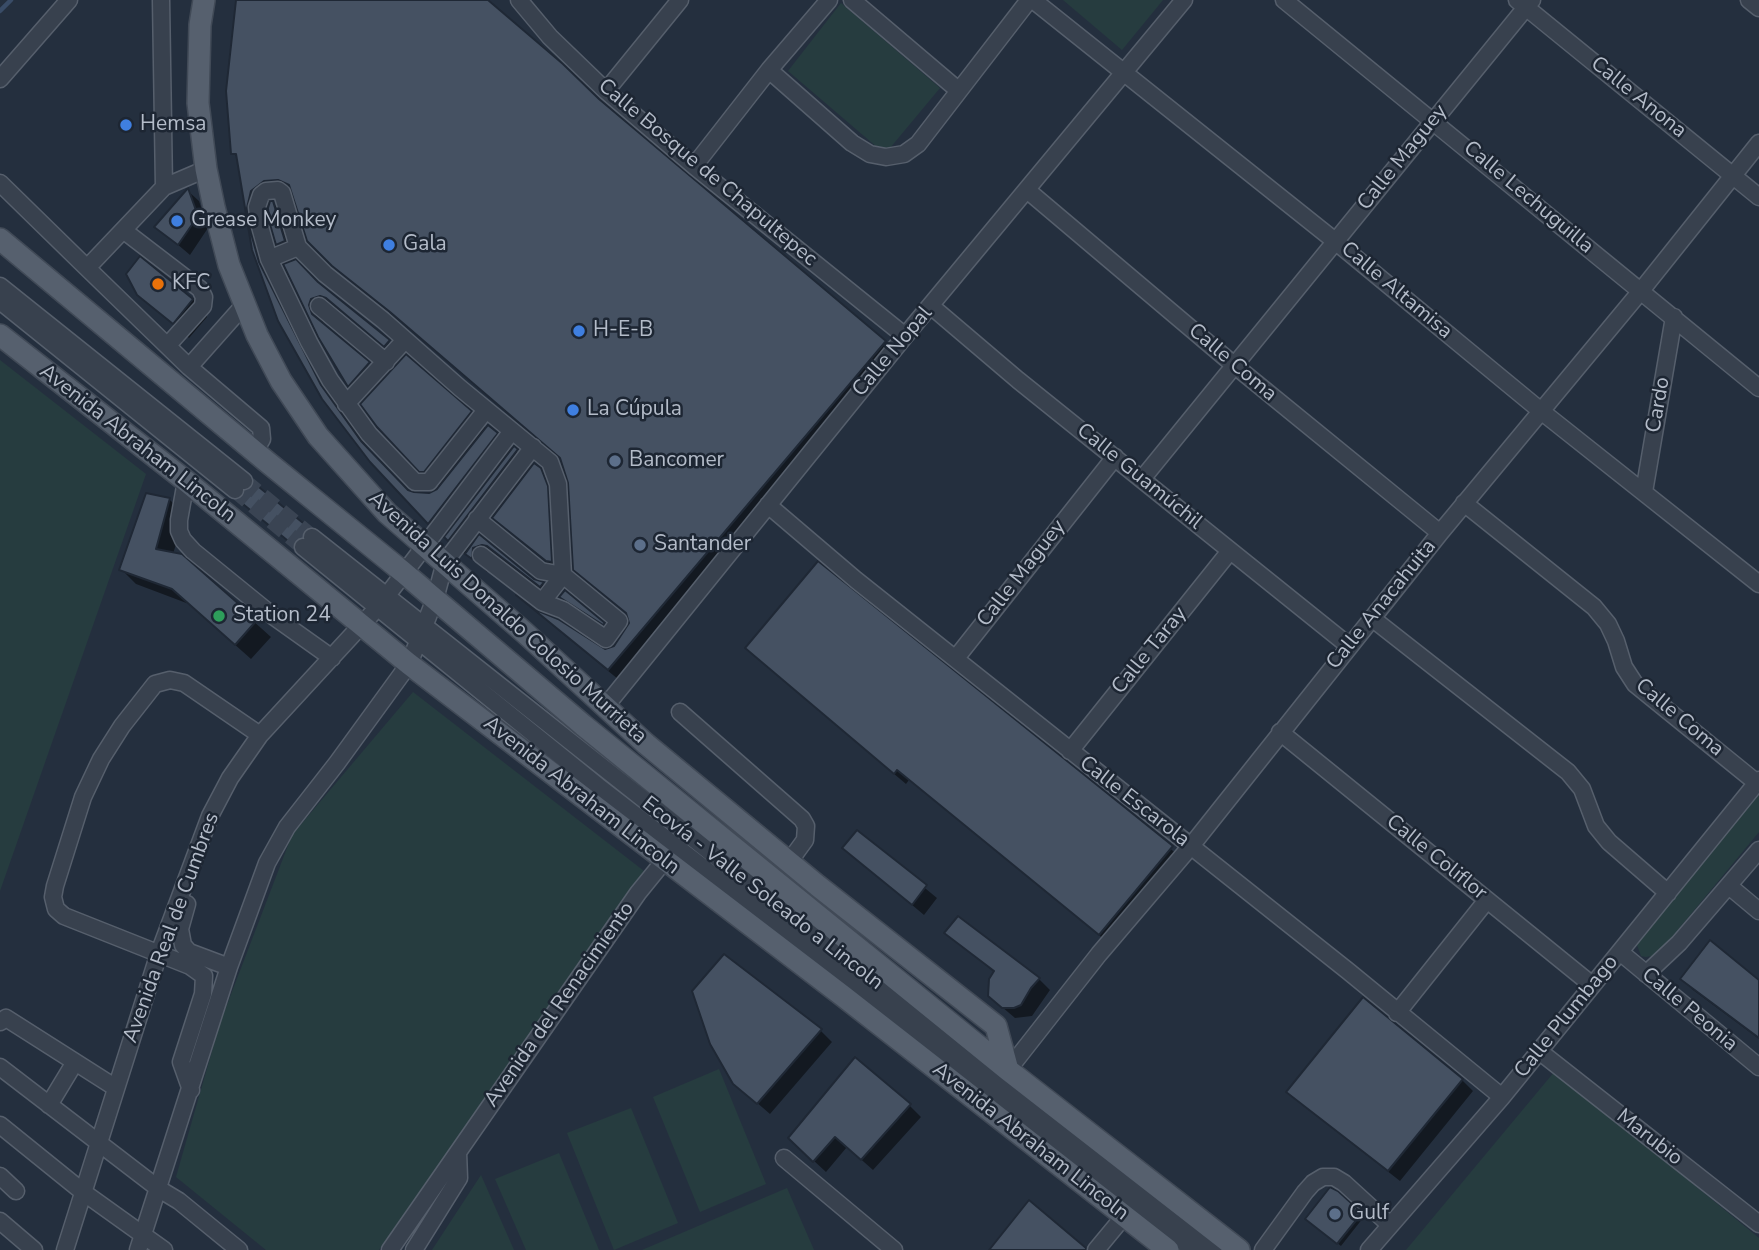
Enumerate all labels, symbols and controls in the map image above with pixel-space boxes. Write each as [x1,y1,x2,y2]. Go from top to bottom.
street label: Calle Anona [1585,52,1691,144]
street label: Calle Bosque de Chapultepec [592,74,822,272]
street label: Calle Maguey [1353,100,1453,216]
place label: Hemsa [140,112,206,138]
marker: Hemsa [118,117,134,133]
street label: Calle Lechuguilla [1458,136,1598,260]
place label: Grease Monkey [191,208,336,234]
marker: Grease Monkey [169,213,185,229]
place label: Gala [403,232,447,258]
marker: Gala [381,237,397,253]
street label: Calle Altamisa [1335,237,1457,345]
place label: KFC [172,271,210,297]
marker: KFC [150,276,166,292]
street label: Calle Nopal [848,302,938,402]
place label: H-E-B [593,318,653,344]
street label: Calle Coma [1183,319,1281,407]
marker: H-E-B [571,323,587,339]
street label: Avenida Abraham Lincoln [34,360,240,528]
street label: Cardo [1642,375,1676,435]
place label: La Cúpula [587,397,682,423]
marker: La Cúpula [565,402,581,418]
street label: Calle Guamúchil [1071,419,1207,535]
place label: Bancomer [629,448,724,474]
marker: Bancomer [607,453,623,469]
street label: Avenida Luis Donaldo Colosio Murrieta [363,486,651,750]
street label: Calle Maguey [972,515,1072,633]
place label: Santander [654,532,751,558]
street label: Calle Anacahuita [1322,535,1442,675]
marker: Santander [632,537,648,553]
street label: Calle Taray [1107,602,1193,700]
place label: Station 24 [233,603,331,629]
marker: Station 24 [211,608,227,624]
street label: Calle Coma [1630,674,1728,762]
street label: Avenida Abraham Lincoln [478,712,684,880]
street label: Calle Escarola [1074,751,1194,853]
street label: Ecovía - Valle Soleado a Lincoln [636,792,888,996]
street label: Avenida Real de Cumbres [119,809,225,1047]
street label: Calle Coliflor [1381,810,1491,906]
street label: Avenida del Renacimiento [480,898,640,1112]
street label: Calle Plumbago [1510,951,1624,1083]
street label: Calle Peonia [1636,963,1742,1057]
street label: Avenida Abraham Lincoln [927,1058,1133,1226]
street label: Marubio [1611,1104,1687,1172]
place label: Gulf [1349,1201,1389,1227]
marker: Gulf [1327,1206,1343,1222]

